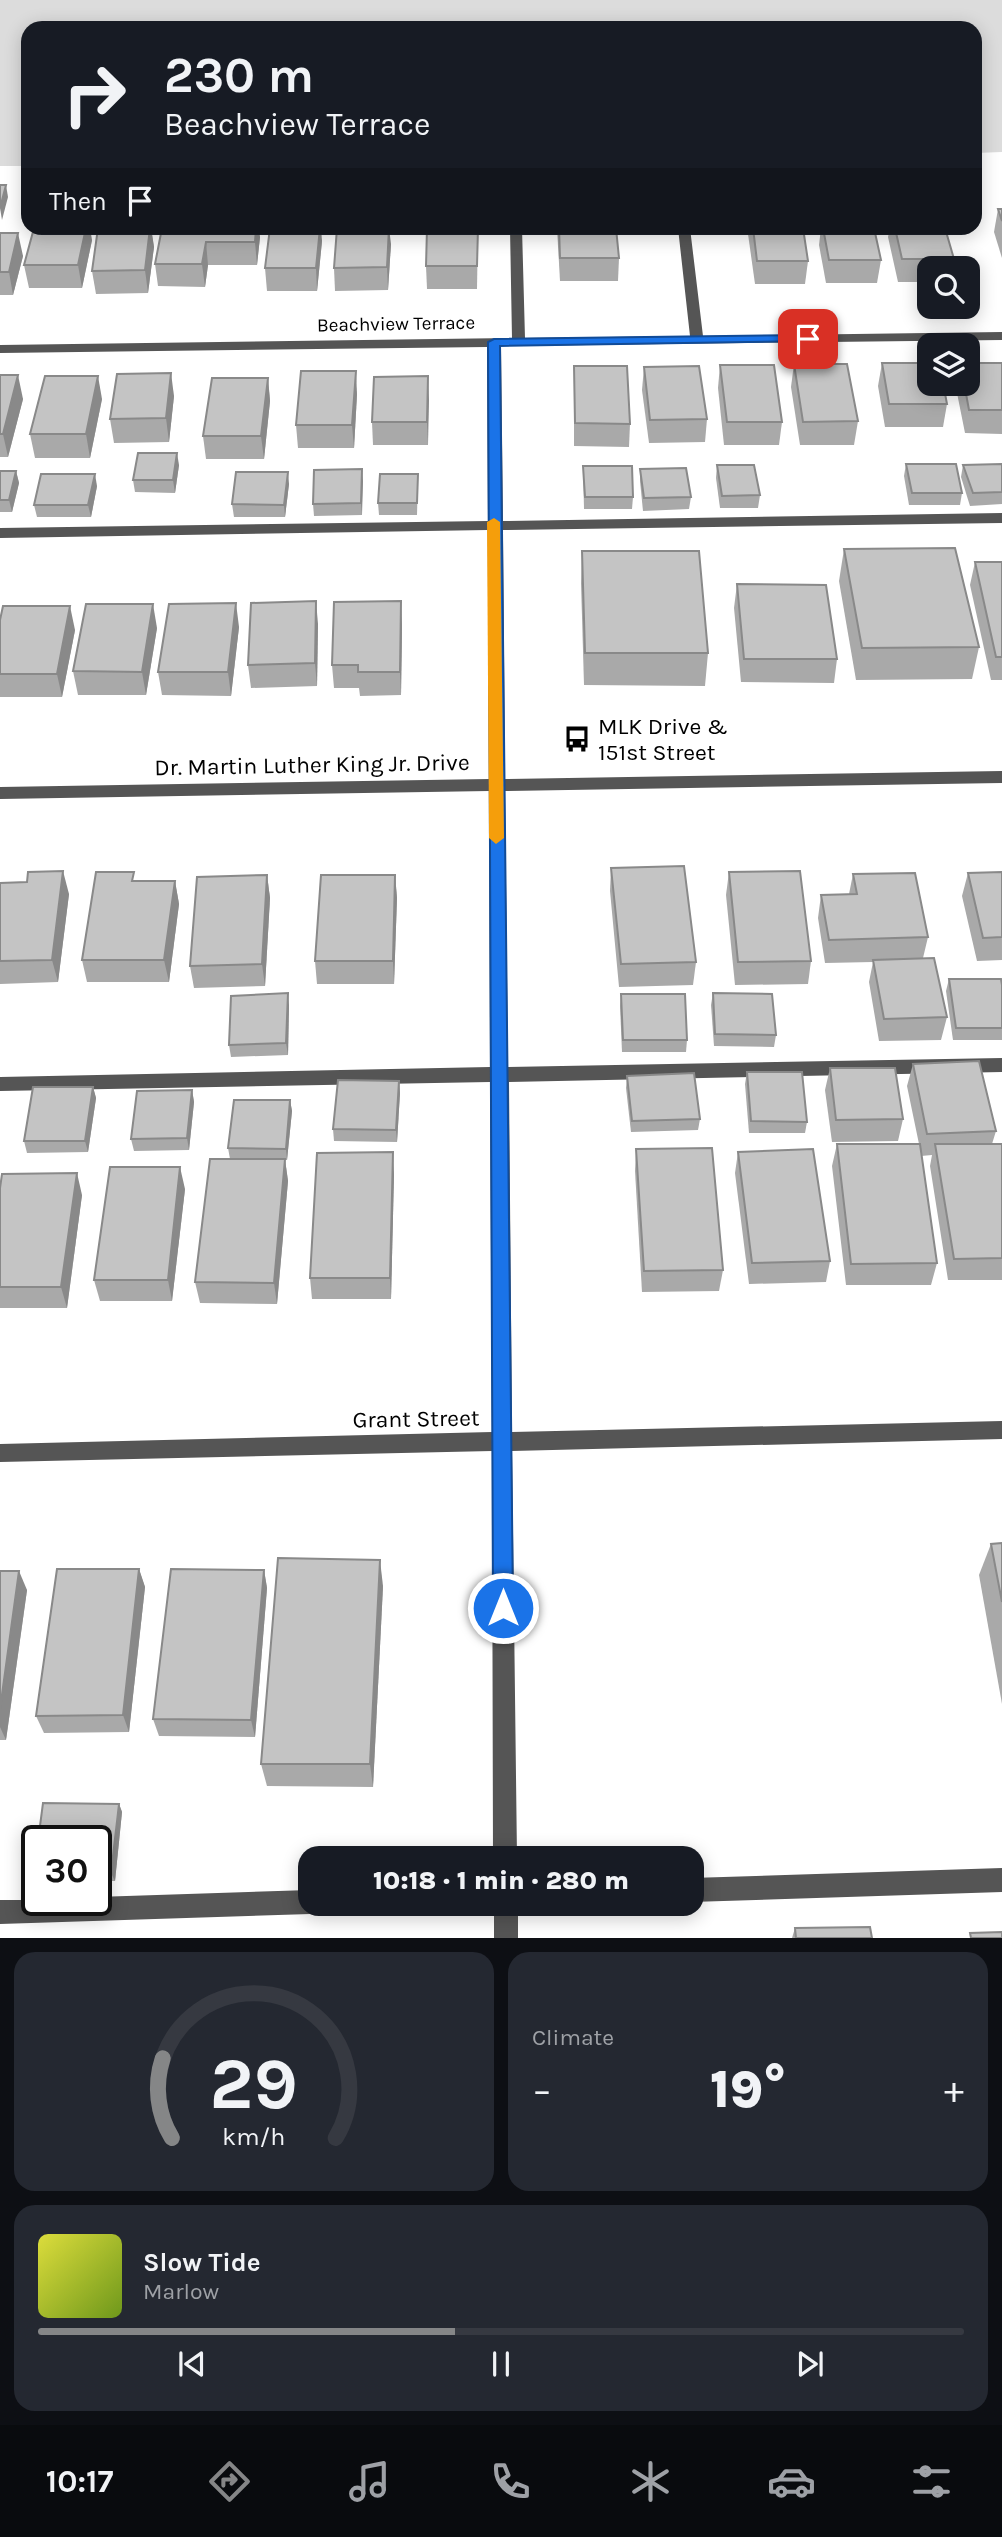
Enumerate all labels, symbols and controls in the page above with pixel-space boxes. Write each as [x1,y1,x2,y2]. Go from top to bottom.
text: 230 m [164,47,314,104]
icon: right [49,49,140,140]
text: Beachview Terrace [164,106,430,143]
icon: arrive [121,182,159,220]
text: Then [49,186,107,217]
map controls [917,256,980,396]
button: search [917,256,980,319]
pin [778,309,838,369]
street label: Beachview Terrace [317,312,475,336]
icon: arrive [789,320,827,358]
button: layers [917,333,980,396]
place label: MLK Drive & 151st Street [598,713,728,766]
bus stop icon: MLK Drive & 151st Street [562,724,592,754]
street label: Dr. Martin Luther King Jr. Drive [154,749,470,781]
street label: Grant Street [352,1404,480,1434]
position arrow [466,1571,540,1645]
speed limit sign: 30 [21,1825,112,1916]
text: 10:18 · 1 min · 280 m [373,1865,629,1896]
text: Climate [532,2024,614,2051]
text: 29 [210,2041,298,2126]
text: 19° [710,2059,786,2120]
text: − [532,2068,552,2113]
text: + [944,2068,964,2113]
text: km/h [222,2121,286,2150]
text: Slow Tide [143,2247,261,2278]
text: Marlow [143,2278,219,2305]
icon: previous [173,2345,211,2383]
icon: pause [482,2345,520,2383]
icon: next [791,2345,829,2383]
icon: directions [205,2457,254,2506]
icon: music [345,2457,394,2506]
icon: phone [486,2457,535,2506]
icon: climate [626,2457,675,2506]
icon: car [767,2457,816,2506]
icon: filters [907,2457,956,2506]
text: 10:17 [46,2463,113,2500]

